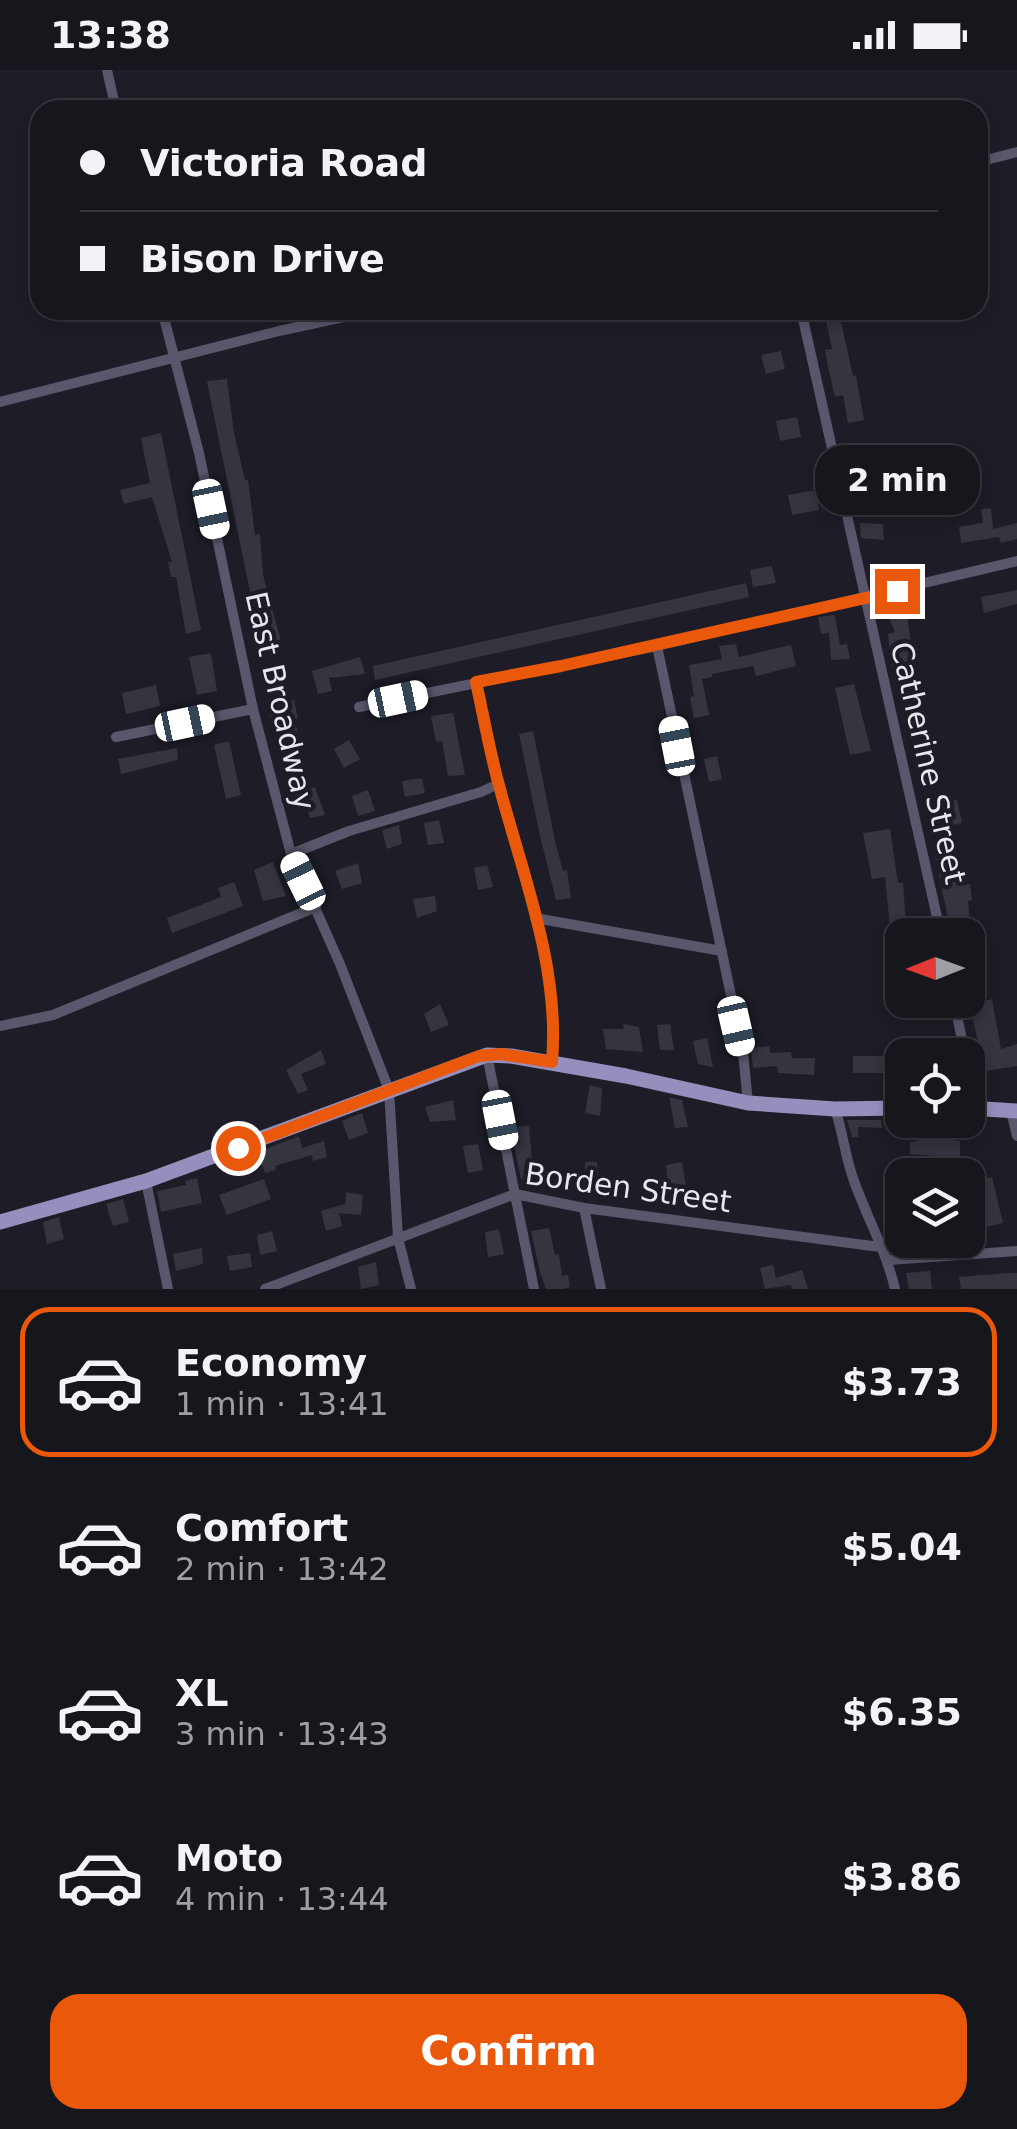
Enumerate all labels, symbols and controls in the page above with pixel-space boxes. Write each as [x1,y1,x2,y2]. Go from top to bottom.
text: 13:38 [50,13,171,57]
text: Victoria Road [140,141,427,185]
text: Bison Drive [140,237,385,281]
callout: 2 min [814,446,980,516]
text: 2 min [847,461,948,499]
car [190,477,232,541]
route end [875,569,920,614]
street label: East Broadway [238,588,323,813]
street label: Catherine Street [884,638,973,888]
car [366,678,430,720]
car [153,702,217,744]
car [657,714,697,778]
car [276,847,330,915]
north arrow [885,918,985,1018]
map controls [885,918,985,1258]
car [715,993,757,1059]
button: locate [885,1038,985,1138]
car [480,1088,520,1152]
route start [216,1126,261,1171]
street label: Borden Street [523,1156,734,1219]
button: layers [885,1158,985,1258]
icon: car [55,1337,145,1427]
text: Economy [175,1341,367,1385]
text: $3.73 [842,1360,962,1404]
text: 1 min · 13:41 [175,1385,389,1423]
icon: car [55,1502,145,1592]
text: Comfort [175,1506,348,1550]
text: $5.04 [842,1525,962,1569]
text: 2 min · 13:42 [175,1550,389,1588]
icon: car [55,1667,145,1757]
text: XL [175,1671,229,1715]
text: $6.35 [842,1690,962,1734]
text: 3 min · 13:43 [175,1715,389,1753]
icon: car [55,1832,145,1922]
text: Moto [175,1836,283,1880]
text: $3.86 [842,1855,962,1899]
text: 4 min · 13:44 [175,1880,389,1918]
button: Confirm [50,1994,967,2109]

